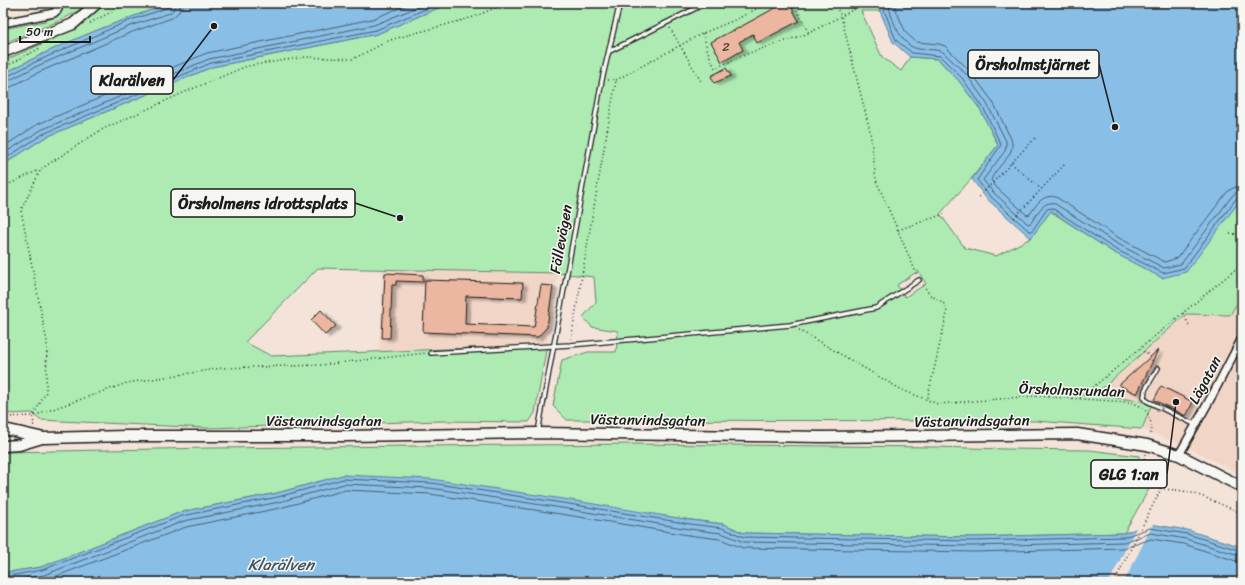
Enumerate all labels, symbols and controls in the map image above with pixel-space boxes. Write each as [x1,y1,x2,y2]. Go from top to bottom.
scale bar [20,18,90,44]
text: 50 m [26,21,53,43]
house number: 2 [722,35,730,58]
callout: Örsholmstjärnet [968,50,1099,78]
text: Örsholmstjärnet [975,50,1090,79]
callout: Klarälven [91,66,173,94]
text: Klarälven [98,66,165,95]
callout: Örsholmens idrottsplats [171,189,355,217]
text: Örsholmens idrottsplats [177,189,348,218]
street label: Fällevägen [542,202,580,276]
street label: Lägatan [1181,351,1229,409]
street label: Örsholmsrundan [1019,375,1125,405]
one-way arrow [1156,403,1164,411]
street label: Västanvindsgatan [590,406,706,434]
street label: Västanvindsgatan [914,407,1030,435]
street label: Västanvindsgatan [266,408,382,434]
callout: GLG 1:an [1091,460,1167,488]
text: GLG 1:an [1098,460,1159,489]
water label: Klarälven [248,550,316,579]

